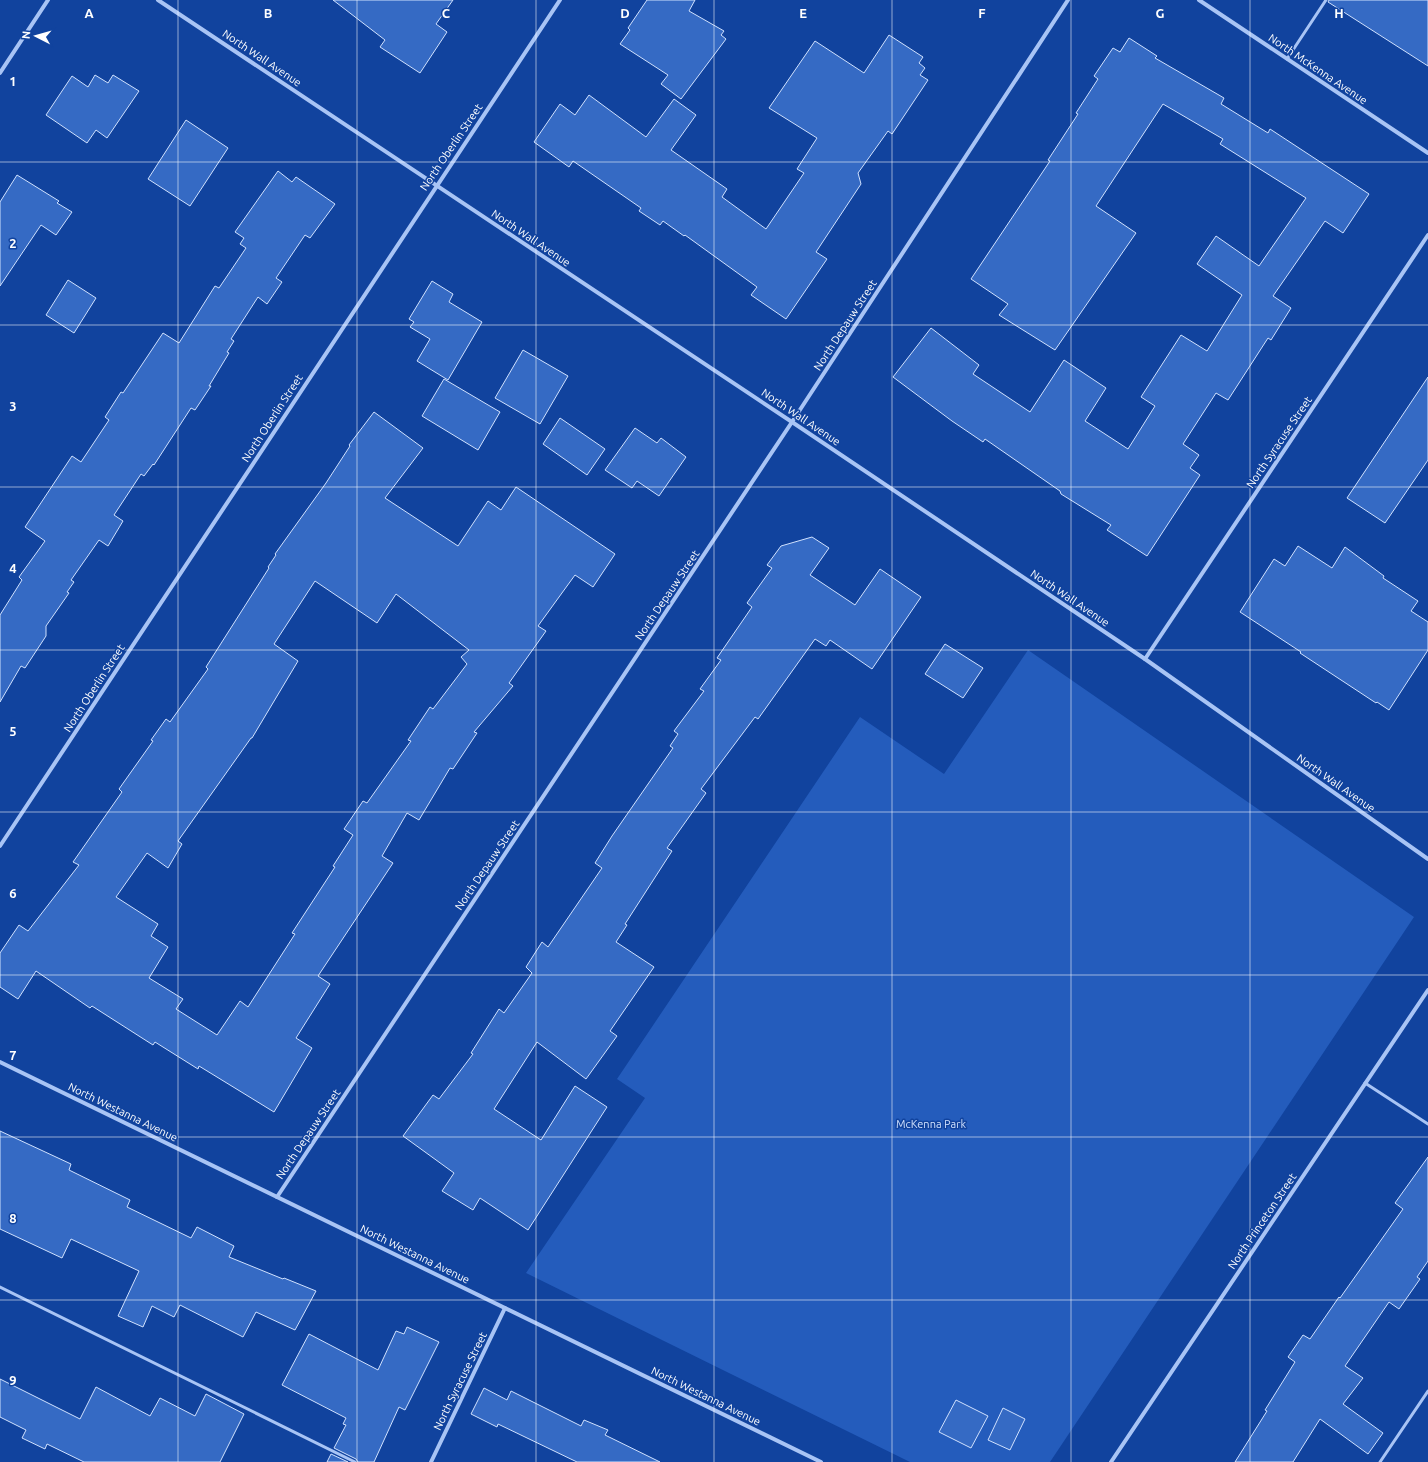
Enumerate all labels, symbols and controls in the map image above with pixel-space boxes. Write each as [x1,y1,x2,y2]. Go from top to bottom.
text: A [84,6,94,20]
text: B [264,6,273,20]
text: C [442,6,451,20]
text: D [620,6,630,20]
text: E [799,6,807,20]
text: F [978,6,986,20]
text: G [1156,6,1165,20]
text: H [1334,6,1344,20]
north arrow [16,16,56,56]
street label: North Wall Avenue [220,27,304,89]
text: N [20,30,32,40]
street label: North McKenna Avenue [1266,31,1370,107]
text: 1 [9,74,17,88]
street label: North Oberlin Street [418,101,485,193]
street label: North Wall Avenue [489,207,573,269]
text: 2 [9,236,17,250]
street label: North Depauw Street [811,277,879,373]
street label: North Oberlin Street [239,371,305,464]
street label: North Wall Avenue [759,386,843,448]
street label: North Syracuse Street [1244,393,1314,490]
text: 3 [9,399,17,413]
street label: North Depauw Street [633,547,702,642]
text: 4 [9,561,17,575]
street label: North Wall Avenue [1028,567,1112,629]
street label: North Oberlin Street [61,641,127,734]
text: 5 [9,724,17,738]
street label: North Wall Avenue [1295,752,1377,814]
street label: North Depauw Street [453,817,522,912]
text: 6 [9,886,17,900]
text: 7 [9,1048,17,1062]
street label: North Westanna Avenue [66,1080,180,1144]
street label: North Depauw Street [274,1086,343,1181]
park label: McKenna Park [896,1118,966,1130]
street label: North Princeton Street [1226,1170,1299,1271]
text: 8 [9,1211,17,1225]
street label: North Westanna Avenue [358,1222,472,1286]
street label: North Syracuse Street [431,1329,489,1432]
street label: North Westanna Avenue [649,1364,763,1428]
text: 9 [9,1373,17,1387]

